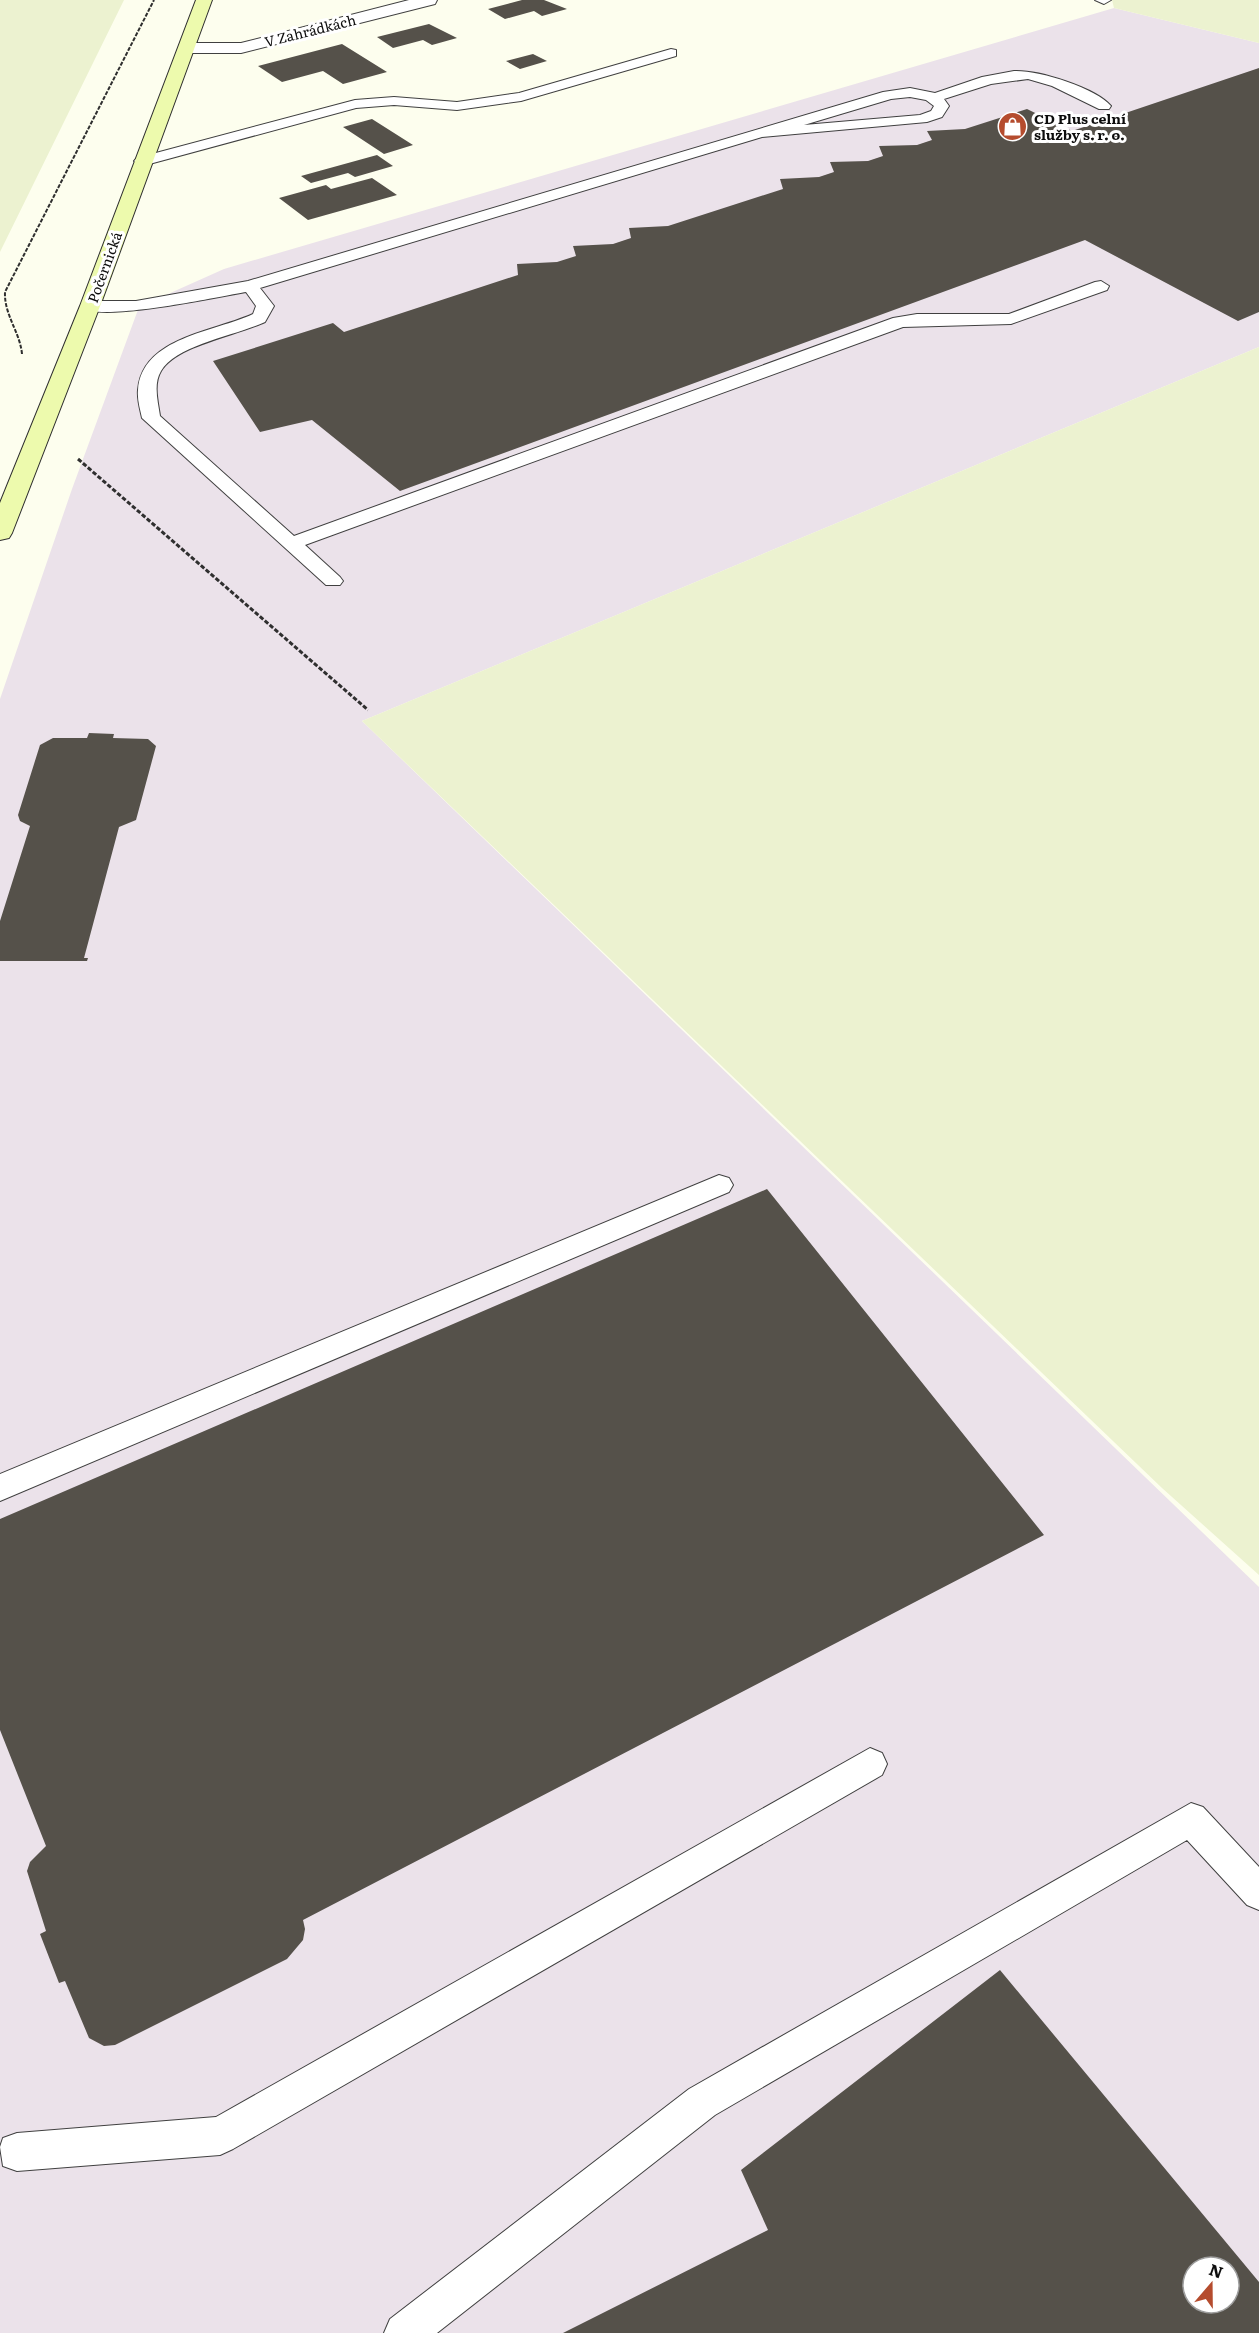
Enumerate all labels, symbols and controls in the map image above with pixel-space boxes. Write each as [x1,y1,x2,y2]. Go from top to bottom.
street label: V Zahrádkách [262,9,358,51]
place label: CD Plus celní služby s. r. o. [1034,108,1126,144]
shop icon: CD Plus celní služby s. r. o. [997,110,1029,142]
street label: Počernická [82,228,126,305]
north arrow [1181,2255,1241,2315]
text: N [1206,2256,1227,2284]

